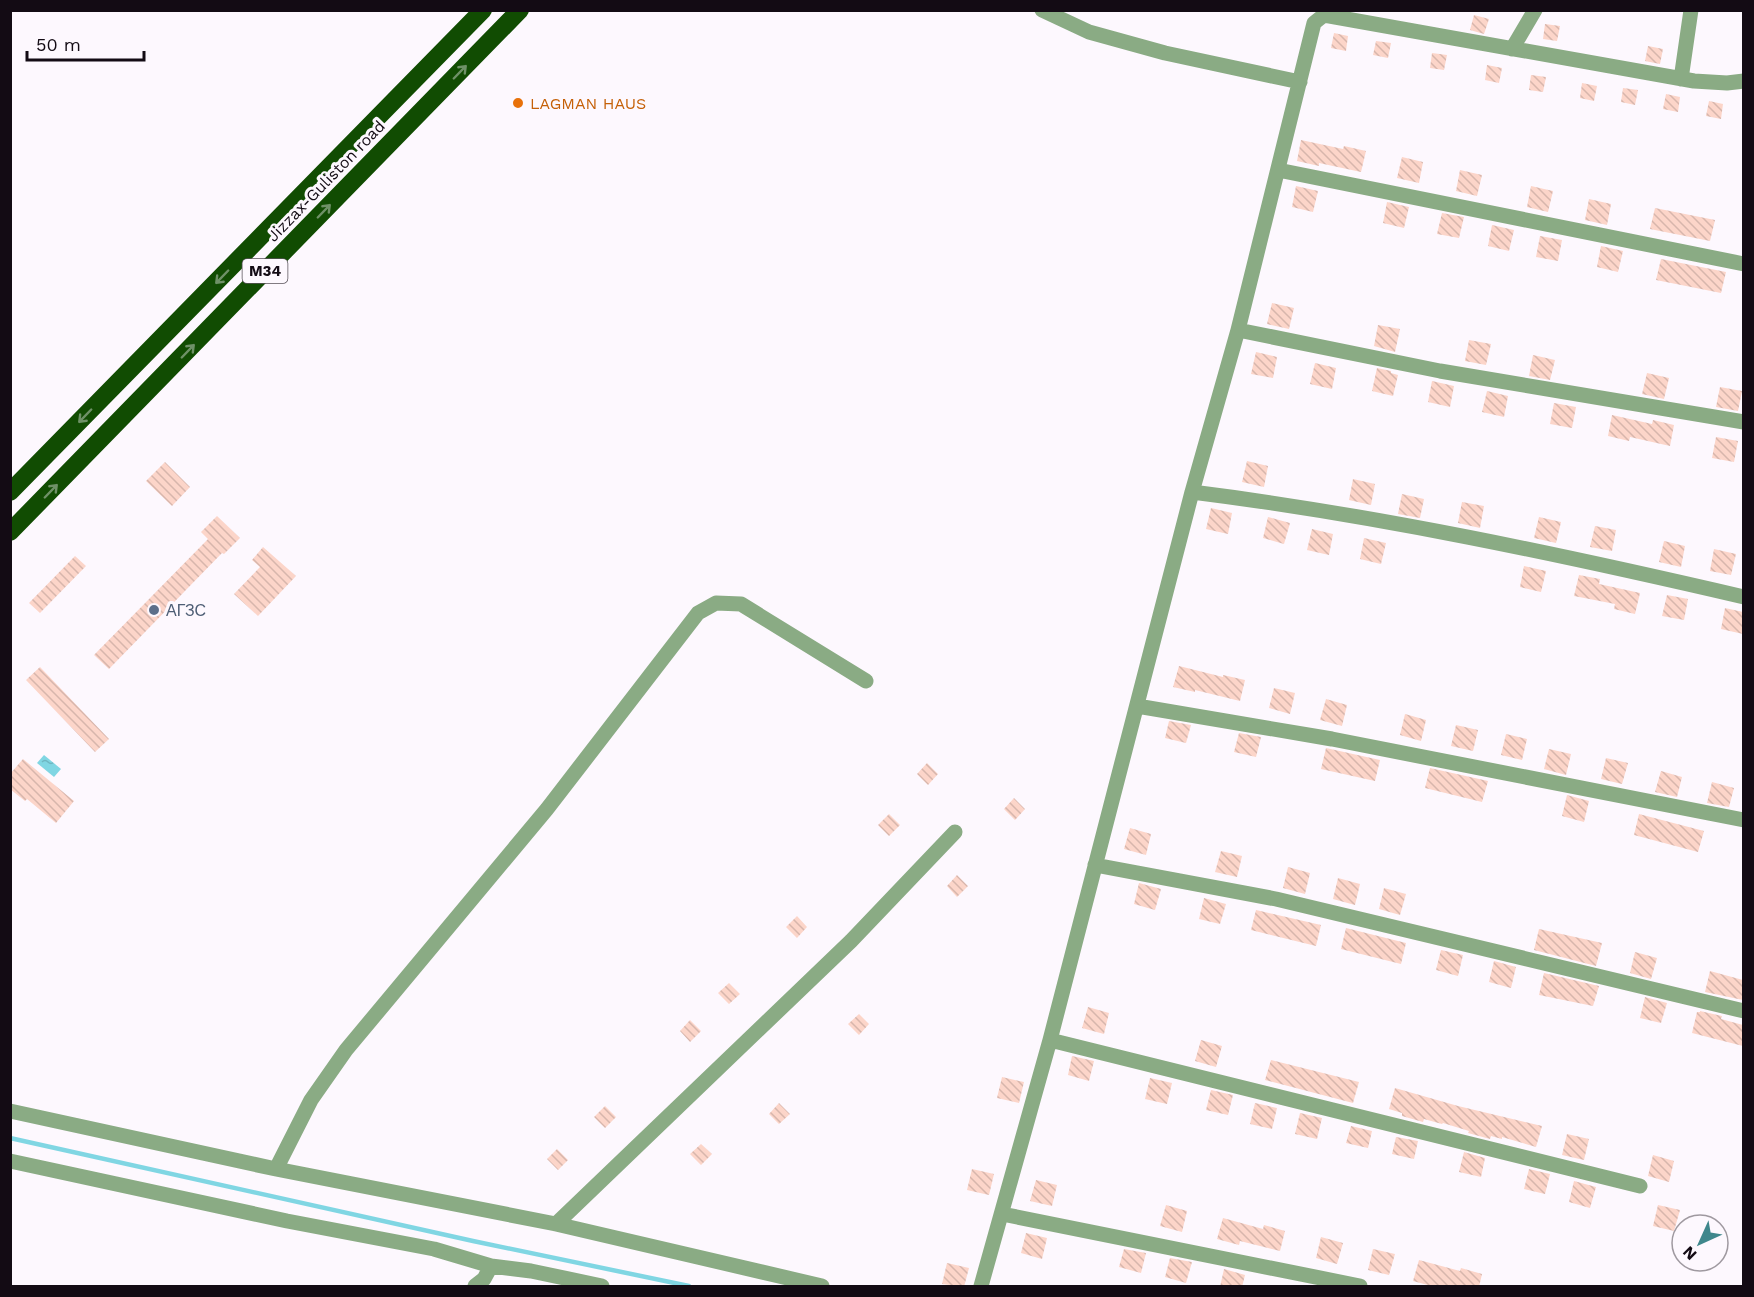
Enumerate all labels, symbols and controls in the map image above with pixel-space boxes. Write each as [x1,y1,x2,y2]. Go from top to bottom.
scale bar [27,24,144,62]
text: 50 m [36,34,81,55]
one-way arrow [452,64,467,79]
place label: LAGMAN HAUS [530,94,646,113]
marker: LAGMAN HAUS [511,96,525,110]
street label: Jizzax-Guliston road [263,117,389,245]
one-way arrow [316,204,331,219]
road number: M34 [242,259,288,283]
one-way arrow [214,270,229,285]
one-way arrow [180,344,194,359]
one-way arrow [78,409,92,424]
one-way arrow [44,483,59,498]
place label: АГЗС [166,601,206,620]
marker: АГЗС [147,603,161,617]
north arrow [1670,1213,1730,1273]
text: N [1679,1242,1701,1264]

